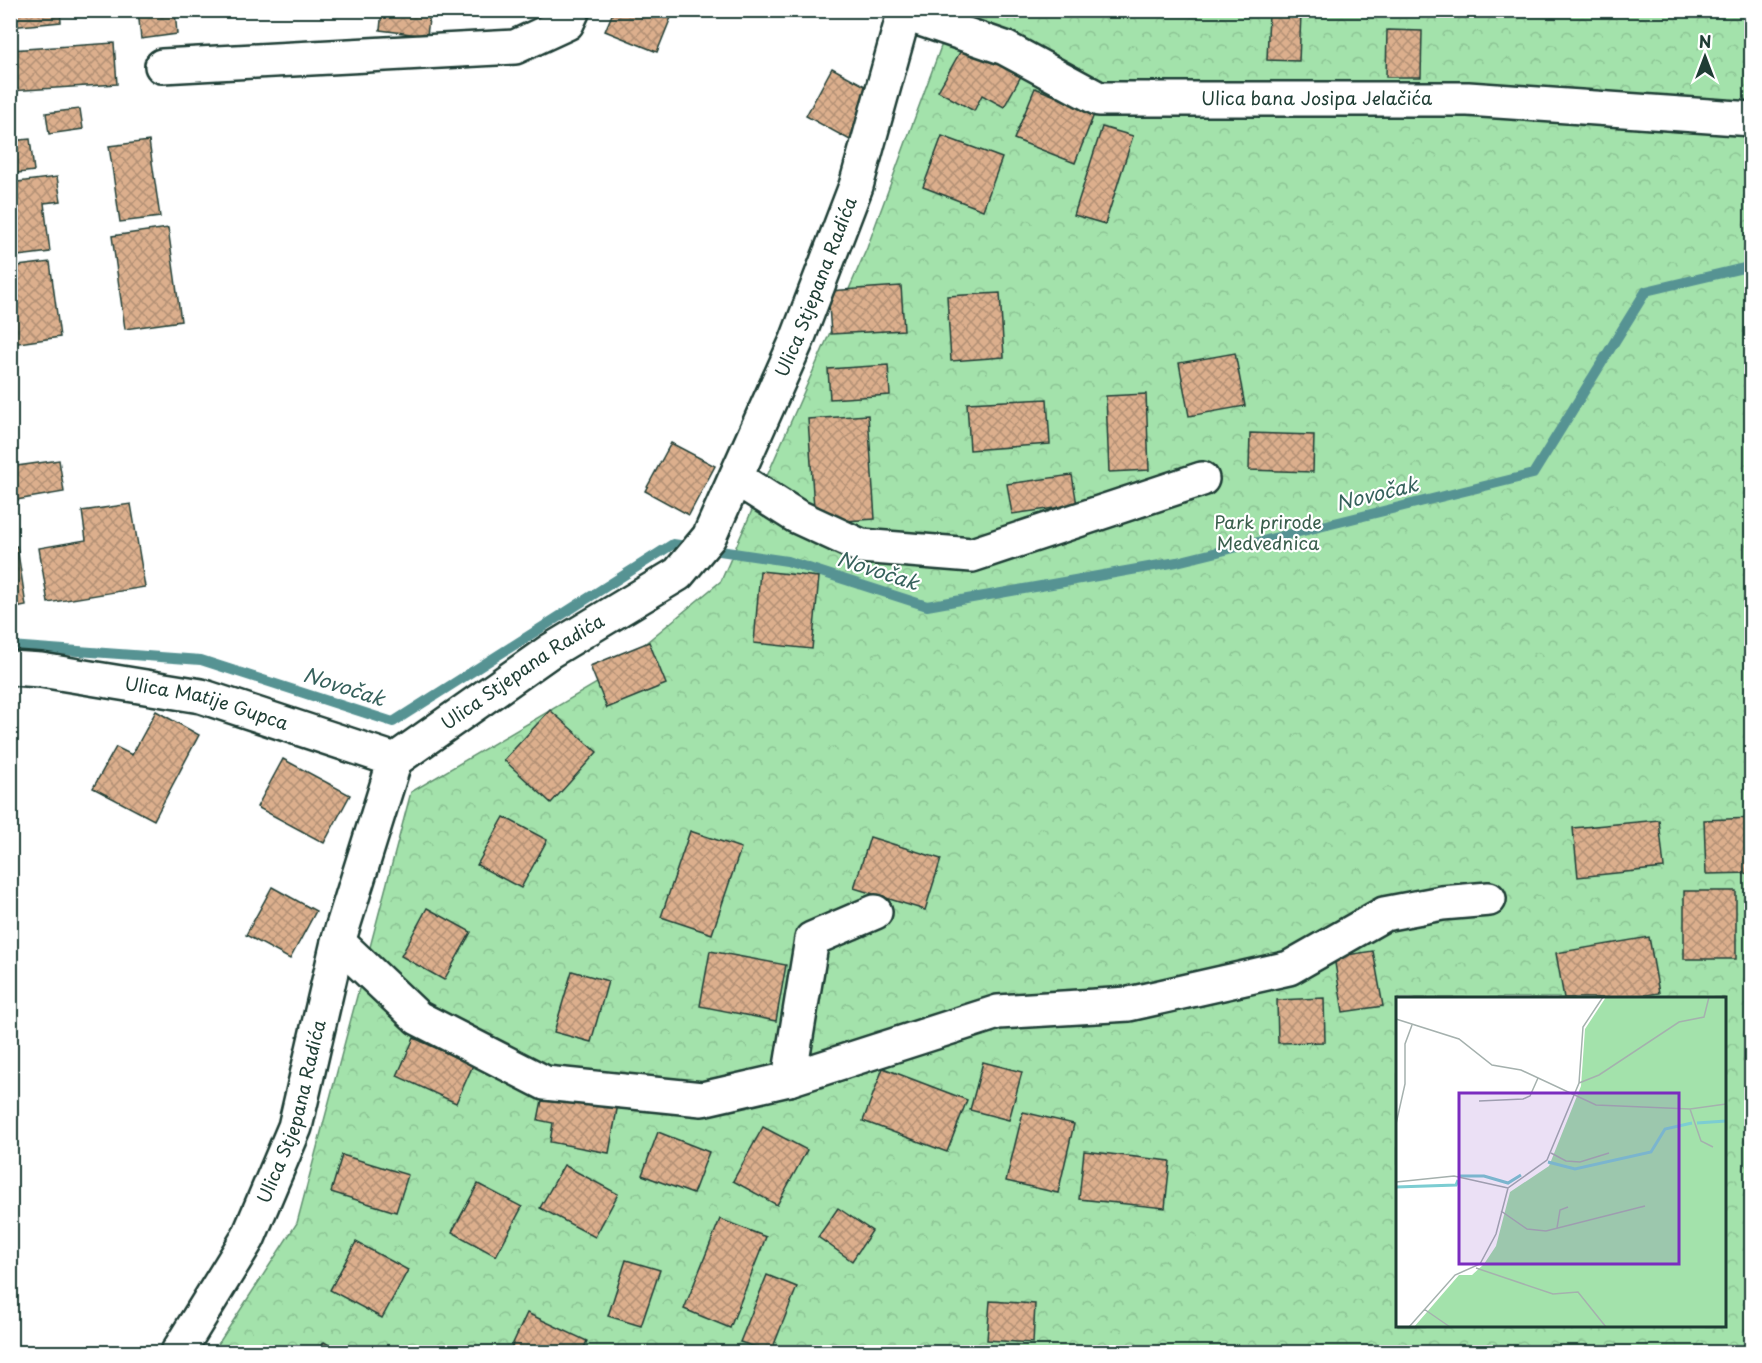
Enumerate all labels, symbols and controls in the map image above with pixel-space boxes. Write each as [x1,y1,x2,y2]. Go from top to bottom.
north arrow [1675,27,1735,87]
text: N [1699,29,1711,53]
street label: Ulica bana Josipa Jelačića [1201,84,1433,111]
street label: Ulica Stjepana Radića [767,193,863,381]
water label: Novočak [1332,468,1422,518]
park label: Park prirode Medvednica [1214,508,1322,556]
water label: Novočak [834,543,924,598]
street label: Ulica Stjepana Radića [435,607,609,736]
water label: Novočak [300,659,390,714]
street label: Ulica Matije Gupca [123,669,293,736]
inset map [1396,997,1726,1327]
street label: Ulica Stjepana Radića [249,1017,331,1207]

